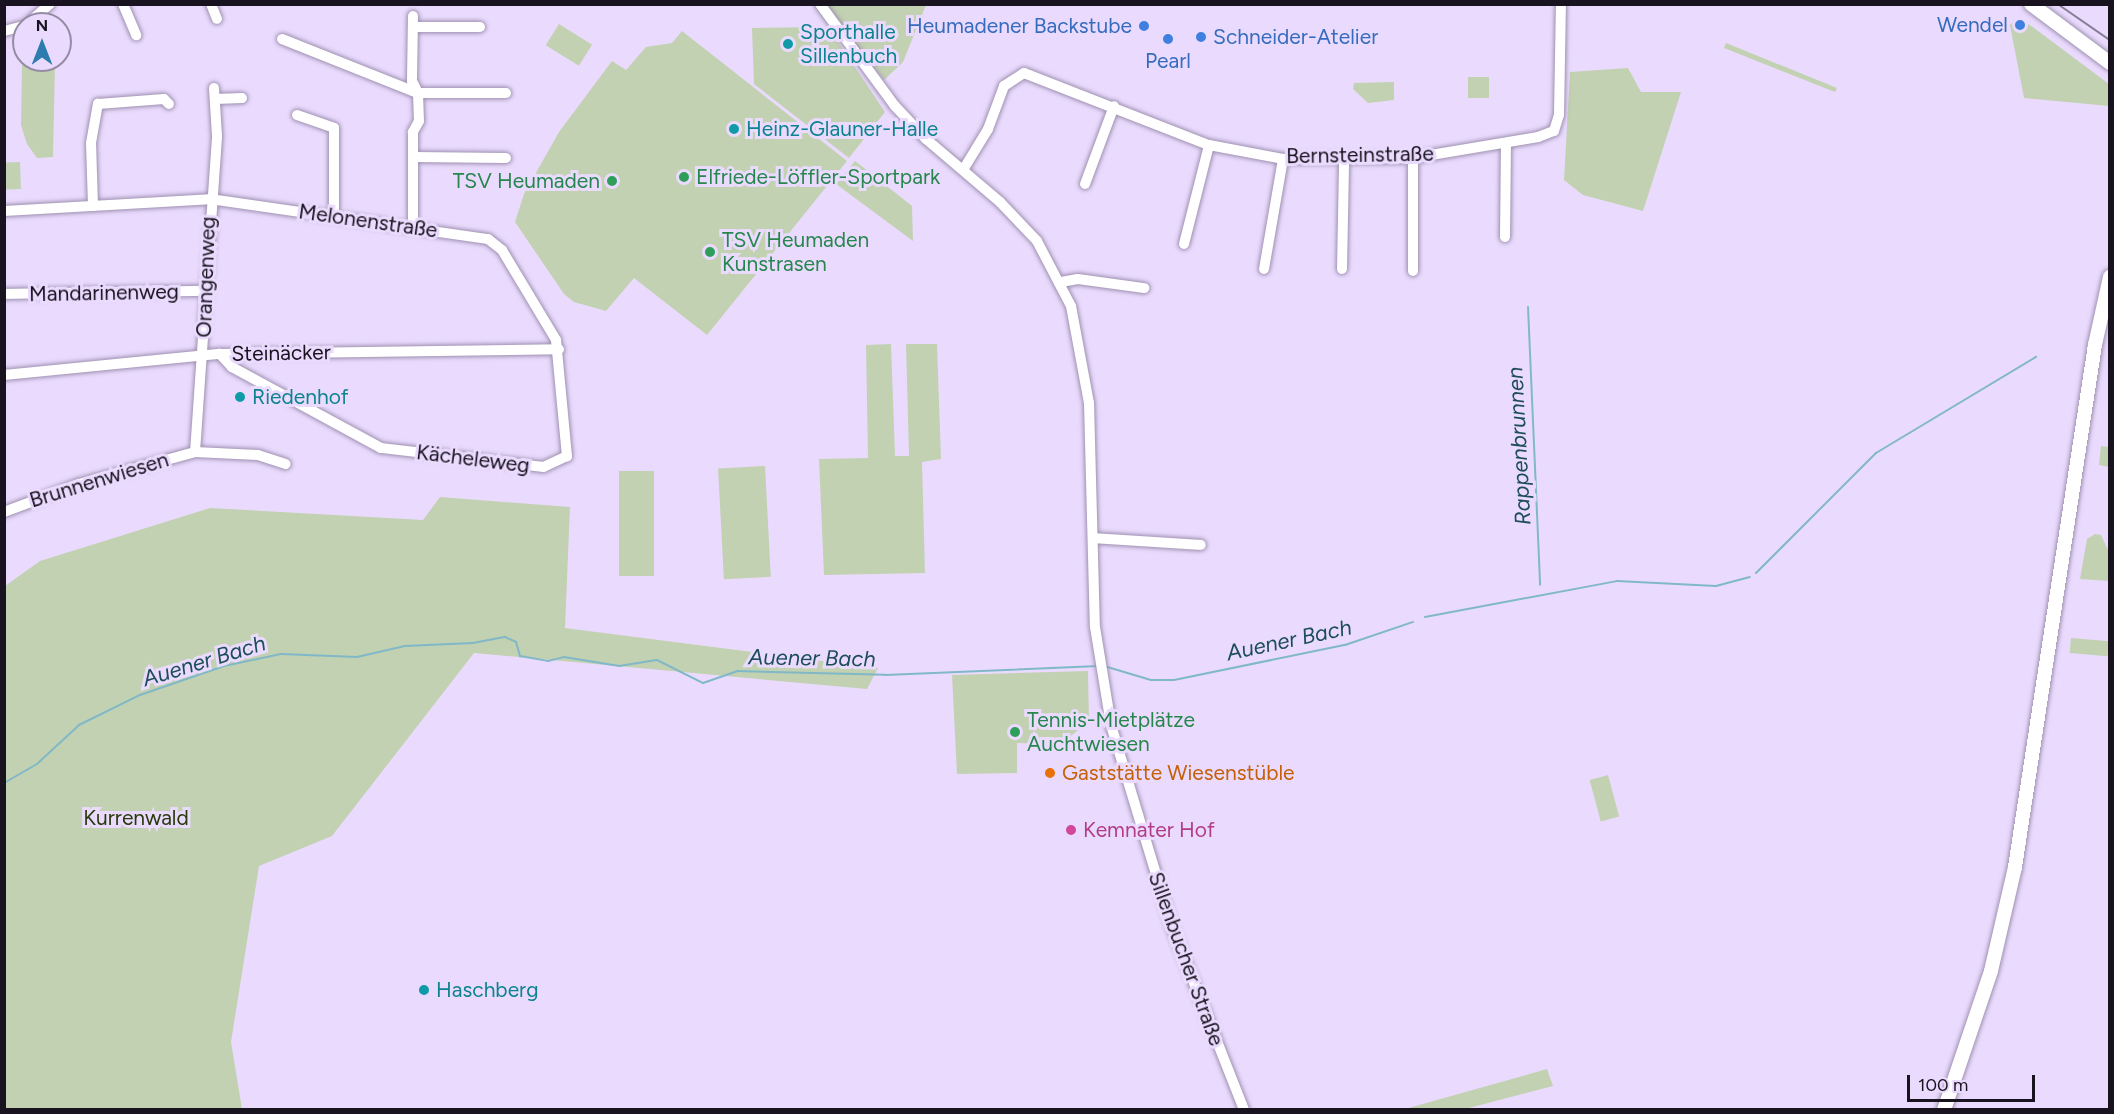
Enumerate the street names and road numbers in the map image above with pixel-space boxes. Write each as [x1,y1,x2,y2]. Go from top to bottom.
street label: Bernsteinstraße [1286,141,1434,169]
street label: Melonenstraße [297,199,439,243]
street label: Orangenweg [191,216,221,338]
street label: Mandarinenweg [29,279,179,307]
street label: Steinäcker [231,340,331,366]
street label: Kächeleweg [415,440,531,478]
street label: Brunnenwiesen [27,447,171,513]
street label: Sillenbucher Straße [1143,869,1229,1049]

